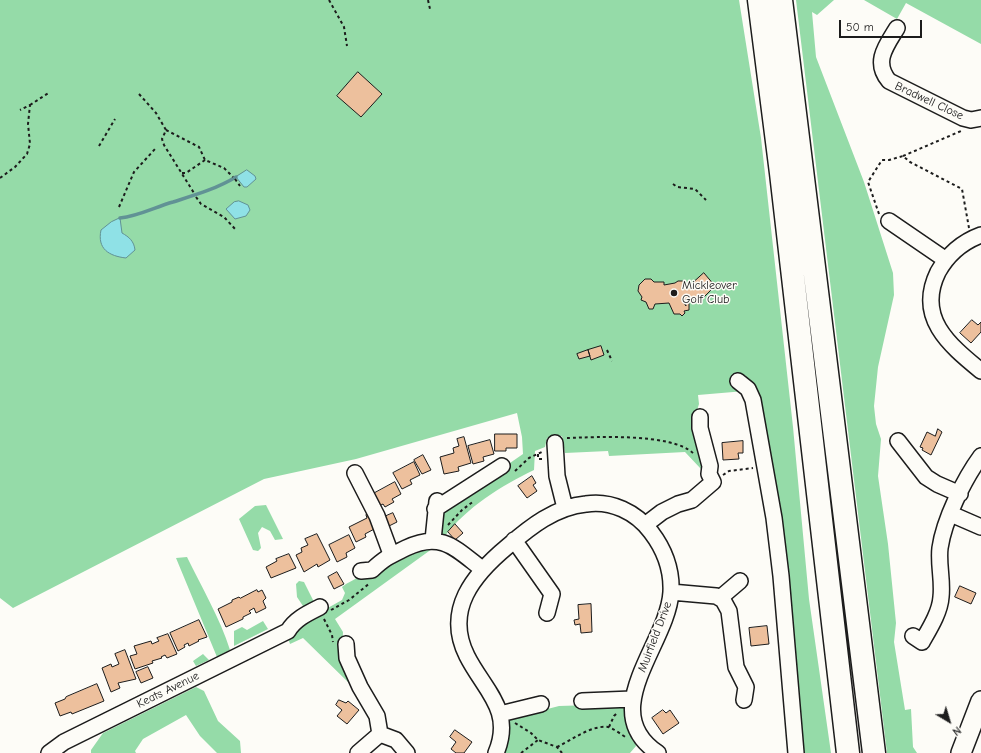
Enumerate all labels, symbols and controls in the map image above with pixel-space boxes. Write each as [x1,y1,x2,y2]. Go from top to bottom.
scale bar [841,12,924,38]
text: 50 m [846,20,874,34]
street label: Bradwell Close [892,79,966,123]
place label: Mickleover Golf Club [682,279,737,307]
marker: Mickleover Golf Club [669,288,679,298]
street label: Muirfield Drive [635,600,675,674]
street label: Keats Avenue [134,669,202,711]
north arrow [929,701,969,741]
text: N [950,724,964,738]

